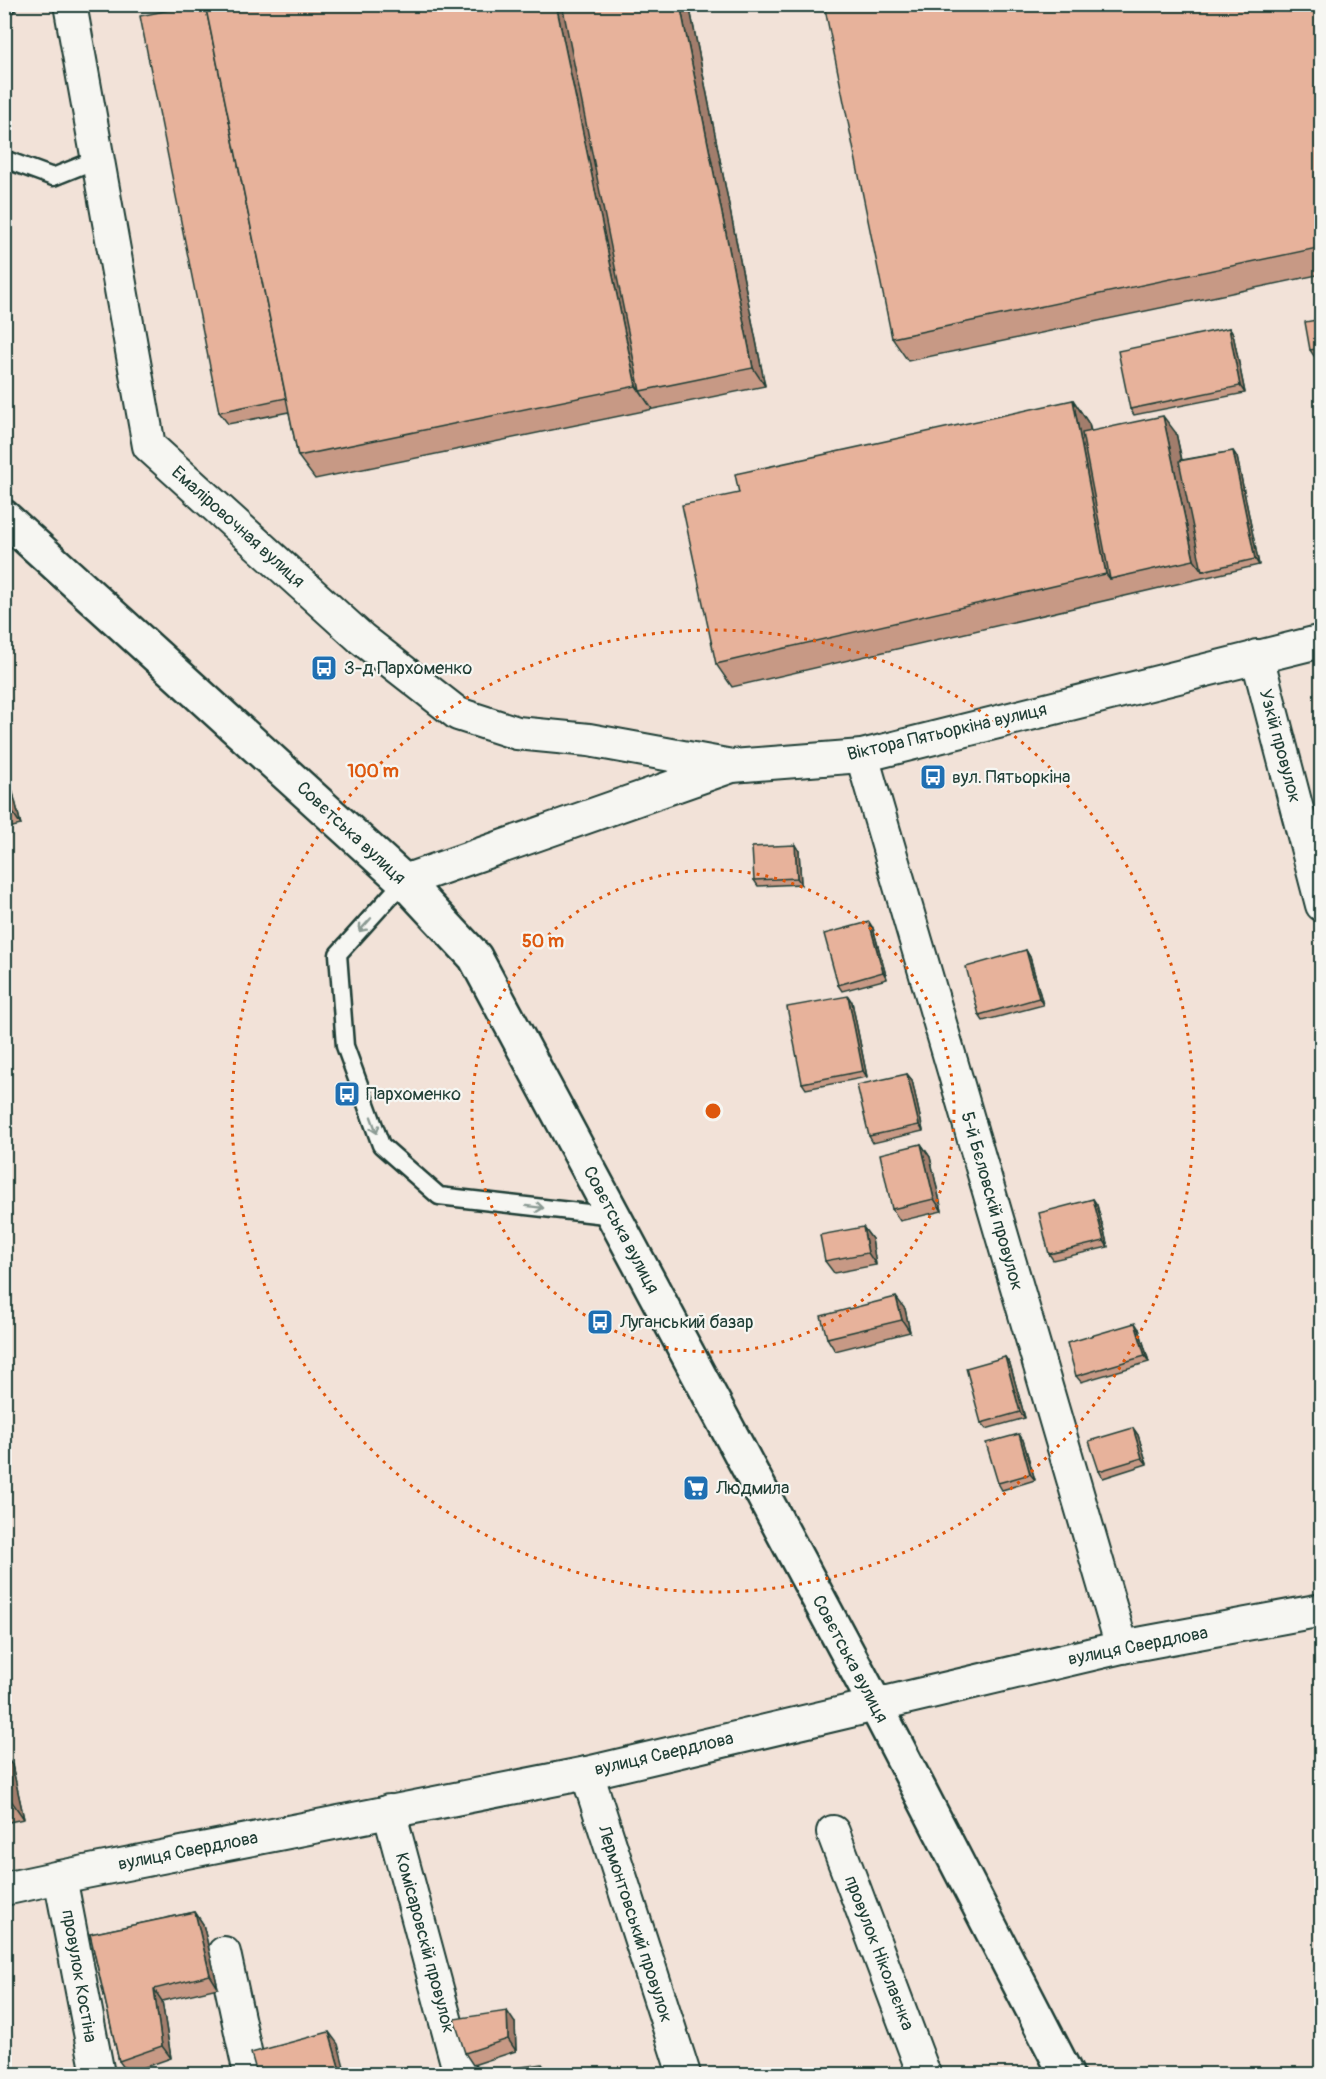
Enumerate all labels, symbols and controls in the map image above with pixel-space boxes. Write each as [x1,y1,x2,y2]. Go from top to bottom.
street label: Емаліровочная вулиця [167,461,309,593]
bus stop icon: З-д Пархоменко [309,653,339,683]
place label: З-д Пархоменко [344,657,473,680]
street label: Узкій провулок [1254,687,1306,805]
street label: Віктора Пятьоркіна вулиця [845,698,1049,766]
text: 100 m [347,760,399,783]
bus stop icon: вул. Пятьоркіна [918,762,948,792]
place label: вул. Пятьоркіна [952,766,1070,789]
street label: Совєтська вулиця [292,776,410,890]
one-way arrow [358,917,372,932]
text: 50 m [522,930,564,953]
bus stop icon: Пархоменко [332,1079,362,1109]
place label: Пархоменко [366,1083,461,1106]
centre of rings [703,1101,723,1121]
street label: 5-й Бєловскій провулок [955,1109,1029,1293]
one-way arrow [369,1115,380,1134]
street label: Совєтська вулиця [578,1162,664,1298]
one-way arrow [524,1202,544,1213]
bus stop icon: Луганський базар [585,1307,615,1337]
place label: Луганський базар [619,1311,754,1334]
supermarket icon: Людмила [681,1473,711,1503]
place label: Людмила [715,1477,789,1500]
street label: Совєтська вулиця [807,1591,893,1727]
street label: вулиця Свердлова [1066,1621,1210,1671]
street label: вулиця Свердлова [592,1727,736,1781]
street label: Лермонтовський провулок [592,1822,678,2025]
street label: вулиця Свердлова [116,1826,260,1876]
street label: Комісаровскій провулок [390,1850,460,2036]
street label: провулок Ніколаєнка [839,1872,919,2034]
street label: провулок Костіна [56,1908,102,2044]

